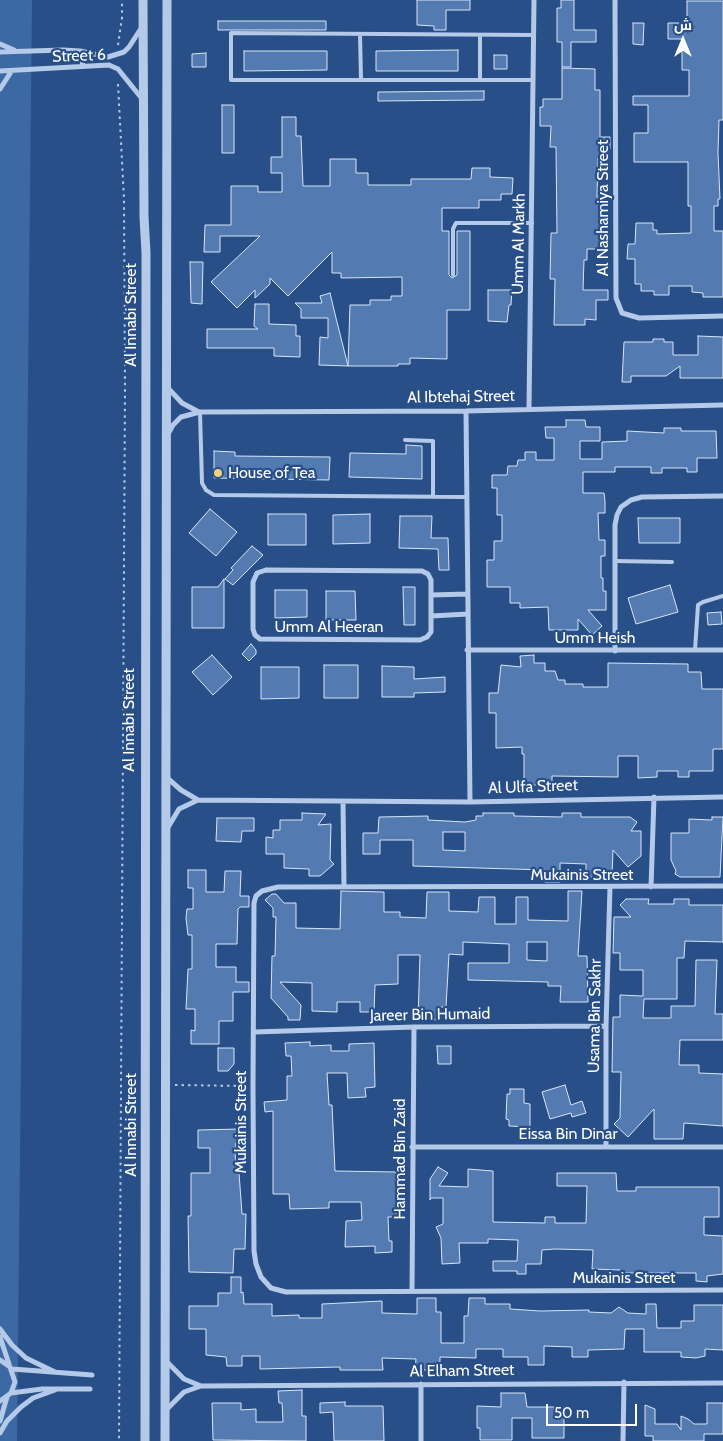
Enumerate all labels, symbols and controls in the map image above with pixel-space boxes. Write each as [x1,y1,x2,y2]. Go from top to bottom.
north arrow [658,15,708,65]
text: ش [674,16,692,34]
street label: Street 6 [52,45,106,67]
street label: Al Nashamiya Street [593,140,613,276]
street label: Umm Al Markh [509,193,529,295]
street label: Al Innabi Street [121,263,141,367]
street label: Al Ibtehaj Street [407,386,515,408]
place label: House of Tea [228,463,315,483]
marker: House of Tea [212,467,224,479]
street label: Umm Al Heeran [274,617,384,637]
street label: Umm Heish [555,628,635,648]
street label: Al Innabi Street [119,668,139,772]
street label: Al Ulfa Street [488,776,578,798]
street label: Mukainis Street [530,865,634,885]
street label: Usama Bin Sakhr [584,959,606,1073]
street label: Jareer Bin Humaid [370,1004,490,1026]
street label: Mukainis Street [231,1070,251,1174]
street label: Al Innabi Street [121,1073,141,1177]
street label: Hammad Bin Zaid [390,1098,410,1220]
street label: Eissa Bin Dinar [518,1124,618,1144]
street label: Mukainis Street [572,1268,676,1288]
street label: Al Elham Street [409,1360,515,1382]
scale bar [548,1394,639,1426]
text: 50 m [554,1404,589,1422]

